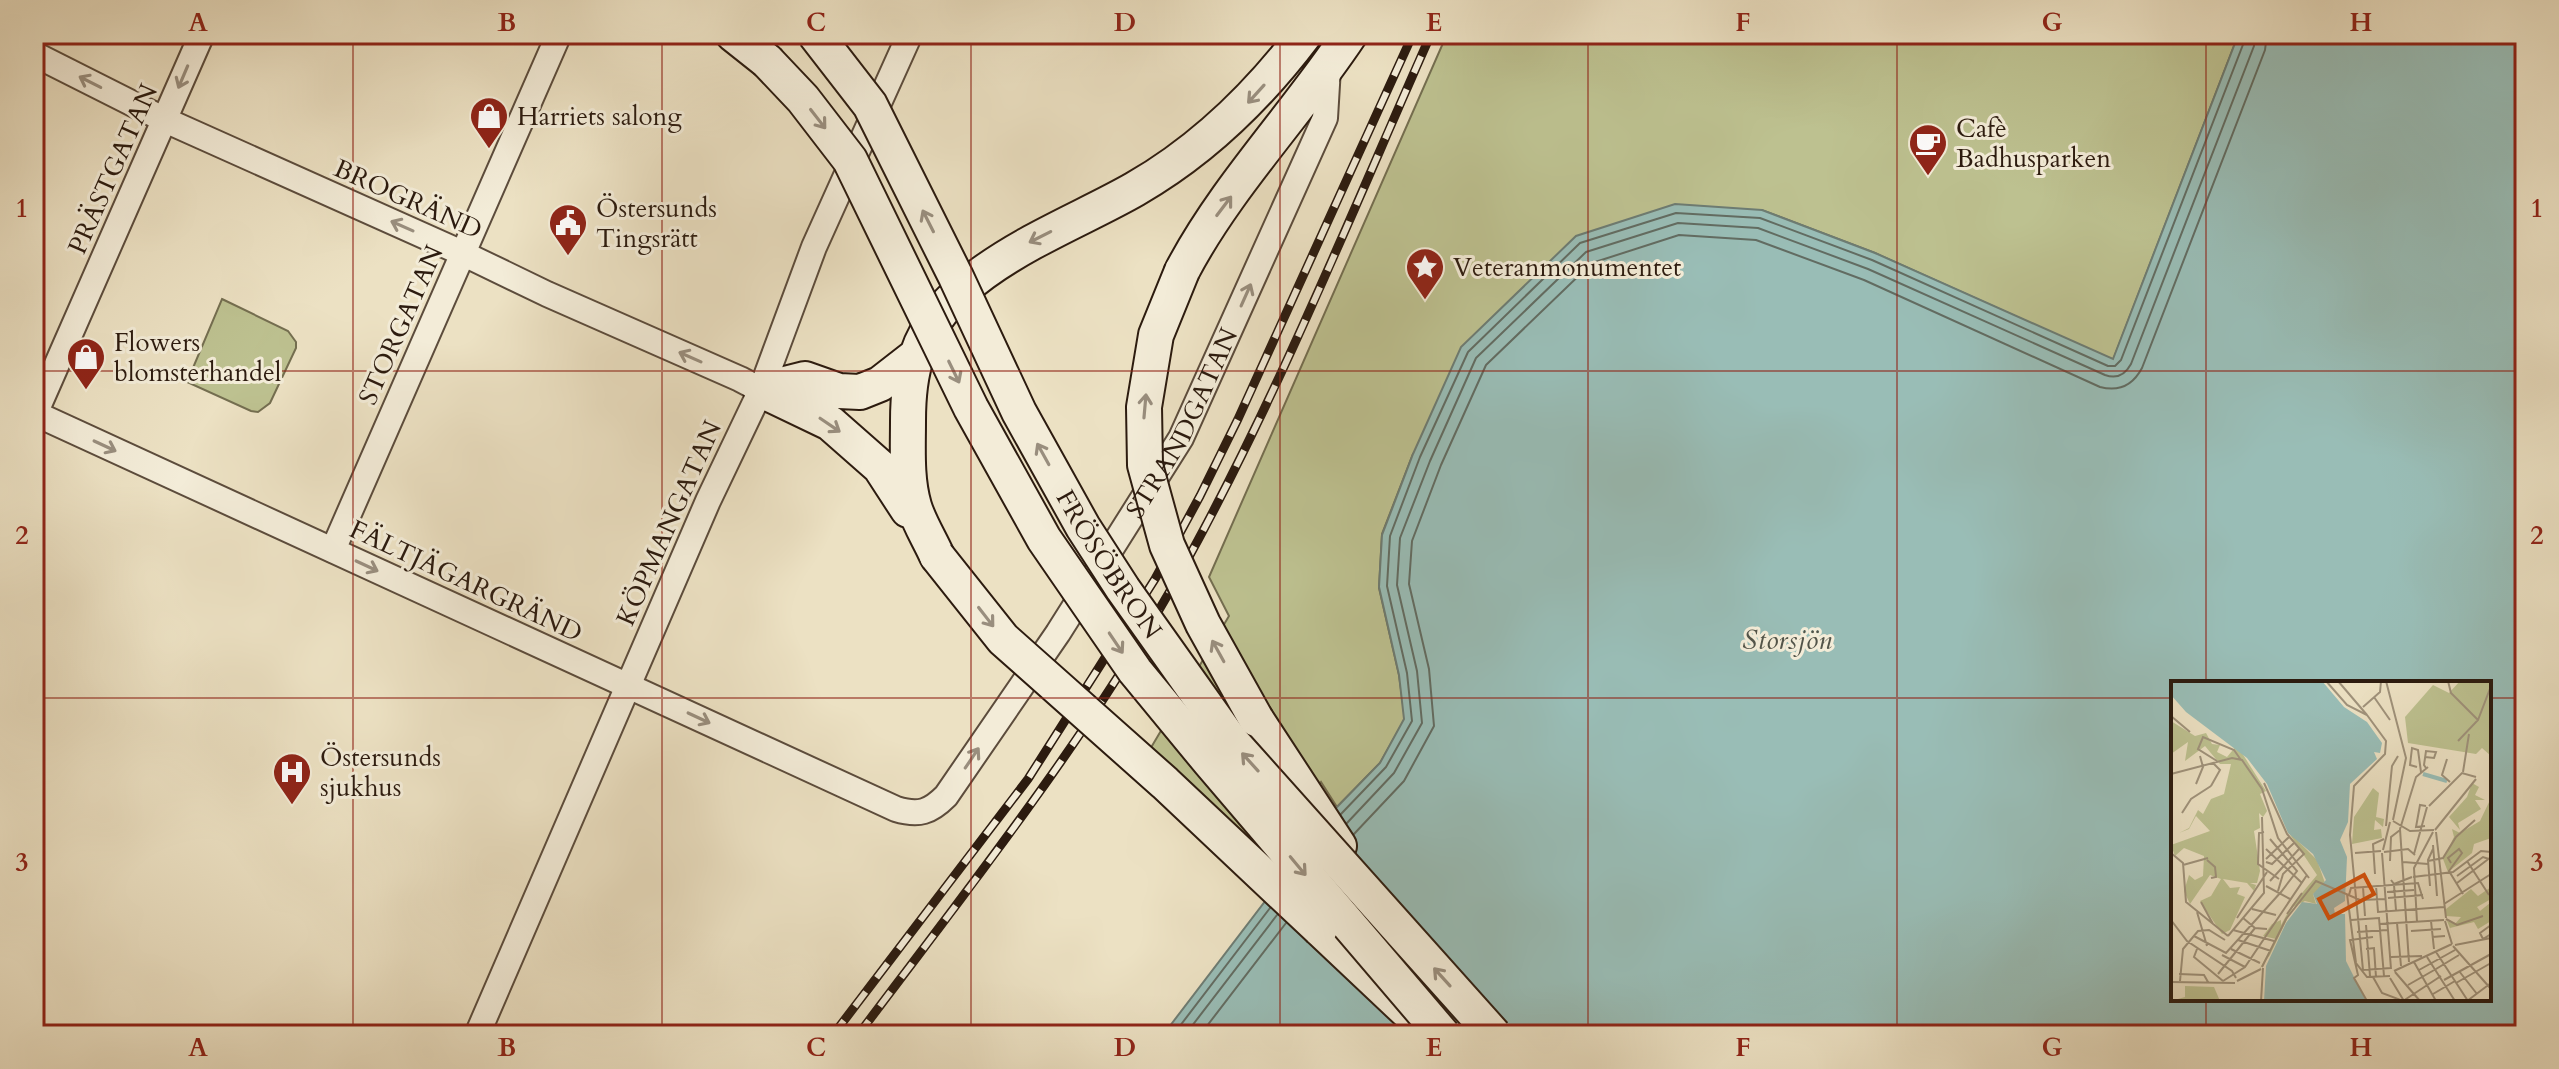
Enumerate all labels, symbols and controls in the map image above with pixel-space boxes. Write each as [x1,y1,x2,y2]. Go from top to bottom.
text: A [188,5,208,40]
text: B [498,5,516,40]
text: C [806,5,826,40]
text: D [1114,5,1136,40]
text: E [1426,5,1442,40]
text: F [1735,5,1751,40]
text: G [2041,5,2063,40]
text: H [2350,5,2373,40]
one-way arrow [175,64,190,89]
one-way arrow [79,73,103,89]
street label: PRÄSTGATAN [60,78,166,260]
one-way arrow [1247,84,1265,104]
shop icon: Harriets salong [468,95,510,150]
place label: Harriets salong [517,99,682,134]
one-way arrow [810,108,827,129]
place label: Cafè Badhusparken [1956,111,2111,176]
cafe icon: Cafè Badhusparken [1907,122,1949,177]
street label: BROGRÄND [328,151,488,247]
text: 1 [15,191,29,226]
place label: Östersunds Tingsrätt [596,191,717,256]
text: 1 [2530,191,2544,226]
one-way arrow [1215,195,1232,217]
public building icon: Östersunds Tingsrätt [547,202,589,257]
one-way arrow [920,209,935,233]
one-way arrow [390,218,415,233]
one-way arrow [1029,229,1053,245]
street label: STORGATAN [350,240,452,410]
place icon: Veteranmonumentet [1404,246,1446,301]
place label: Veteranmonumentet [1453,250,1681,285]
one-way arrow [1239,283,1254,307]
street label: STRANDGATAN [1117,322,1246,525]
place label: Flowers blomsterhandel [114,325,282,390]
shop icon: Flowers blomsterhandel [65,336,107,391]
one-way arrow [678,348,703,363]
one-way arrow [947,360,962,384]
one-way arrow [1138,393,1153,420]
street label: KÖPMANGATAN [608,415,730,631]
one-way arrow [818,417,840,433]
one-way arrow [93,439,117,454]
one-way arrow [1034,443,1050,466]
street label: FRÖSÖBRON [1048,483,1170,646]
street label: FÄLTJÄGARGRÄND [344,512,588,650]
text: 2 [15,518,29,553]
text: 2 [2530,518,2544,553]
one-way arrow [354,559,378,574]
one-way arrow [977,606,995,627]
water label: Storsjön [1742,621,1832,659]
one-way arrow [1108,632,1124,654]
one-way arrow [1209,640,1225,663]
inset map [2171,681,2491,1001]
one-way arrow [686,711,710,726]
place label: Östersunds sjukhus [320,740,441,805]
one-way arrow [964,748,980,770]
hospital icon: Östersunds sjukhus [271,751,313,806]
one-way arrow [1241,753,1259,773]
text: 3 [15,845,29,880]
text: 3 [2530,845,2544,880]
one-way arrow [1289,855,1307,876]
one-way arrow [1433,967,1452,988]
text: A [188,1030,208,1065]
text: B [498,1030,516,1065]
text: C [806,1030,826,1065]
text: D [1114,1030,1136,1065]
text: E [1426,1030,1442,1065]
text: F [1735,1030,1751,1065]
text: G [2041,1030,2063,1065]
text: H [2350,1030,2373,1065]

